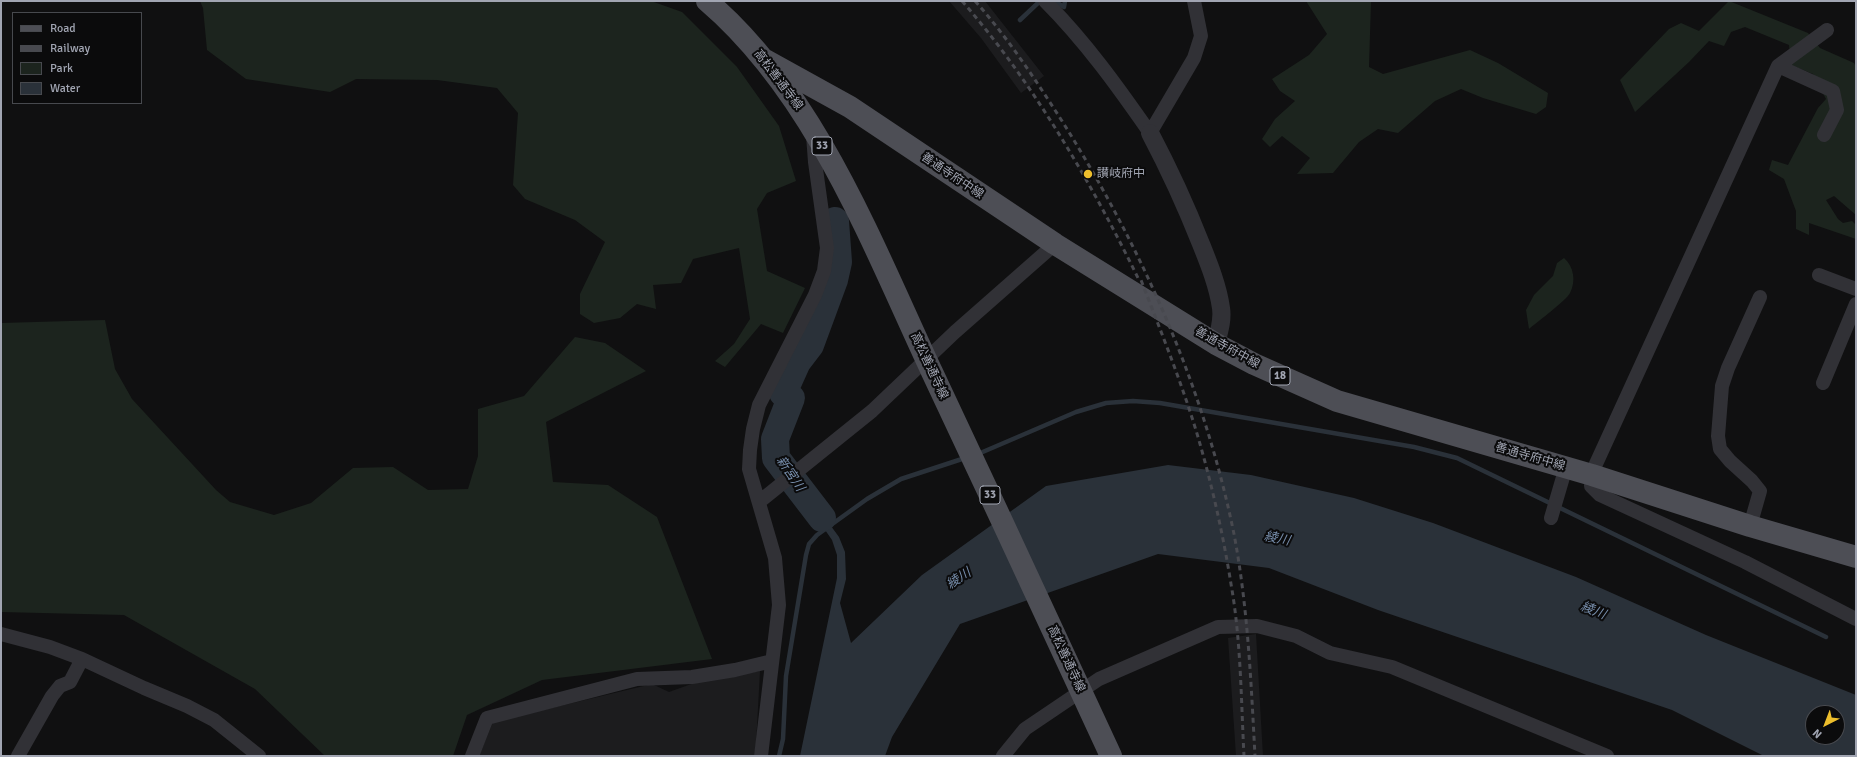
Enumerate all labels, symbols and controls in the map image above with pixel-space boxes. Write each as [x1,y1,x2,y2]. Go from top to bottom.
legend [12,12,142,104]
text: Road [50,21,76,36]
text: Railway [50,41,90,56]
street label: 高松善通寺線 [751,47,805,113]
text: Park [50,61,73,76]
text: Water [50,81,80,96]
road number: 33 [812,137,832,155]
street label: 善通寺府中線 [918,150,986,202]
place label: 讃岐府中 [1097,167,1145,181]
marker: 讃岐府中 [1082,168,1094,180]
street label: 善通寺府中線 [1192,324,1262,372]
street label: 高松善通寺線 [907,330,951,402]
road number: 18 [1270,367,1290,385]
street label: 善通寺府中線 [1493,440,1567,474]
water label: 新宮川 [773,453,807,495]
road number: 33 [980,486,1000,504]
water label: 綾川 [1263,529,1291,549]
water label: 綾川 [944,565,974,593]
water label: 綾川 [1578,599,1608,623]
street label: 高松善通寺線 [1044,623,1088,695]
north arrow [1805,705,1845,745]
text: N [1810,726,1824,741]

